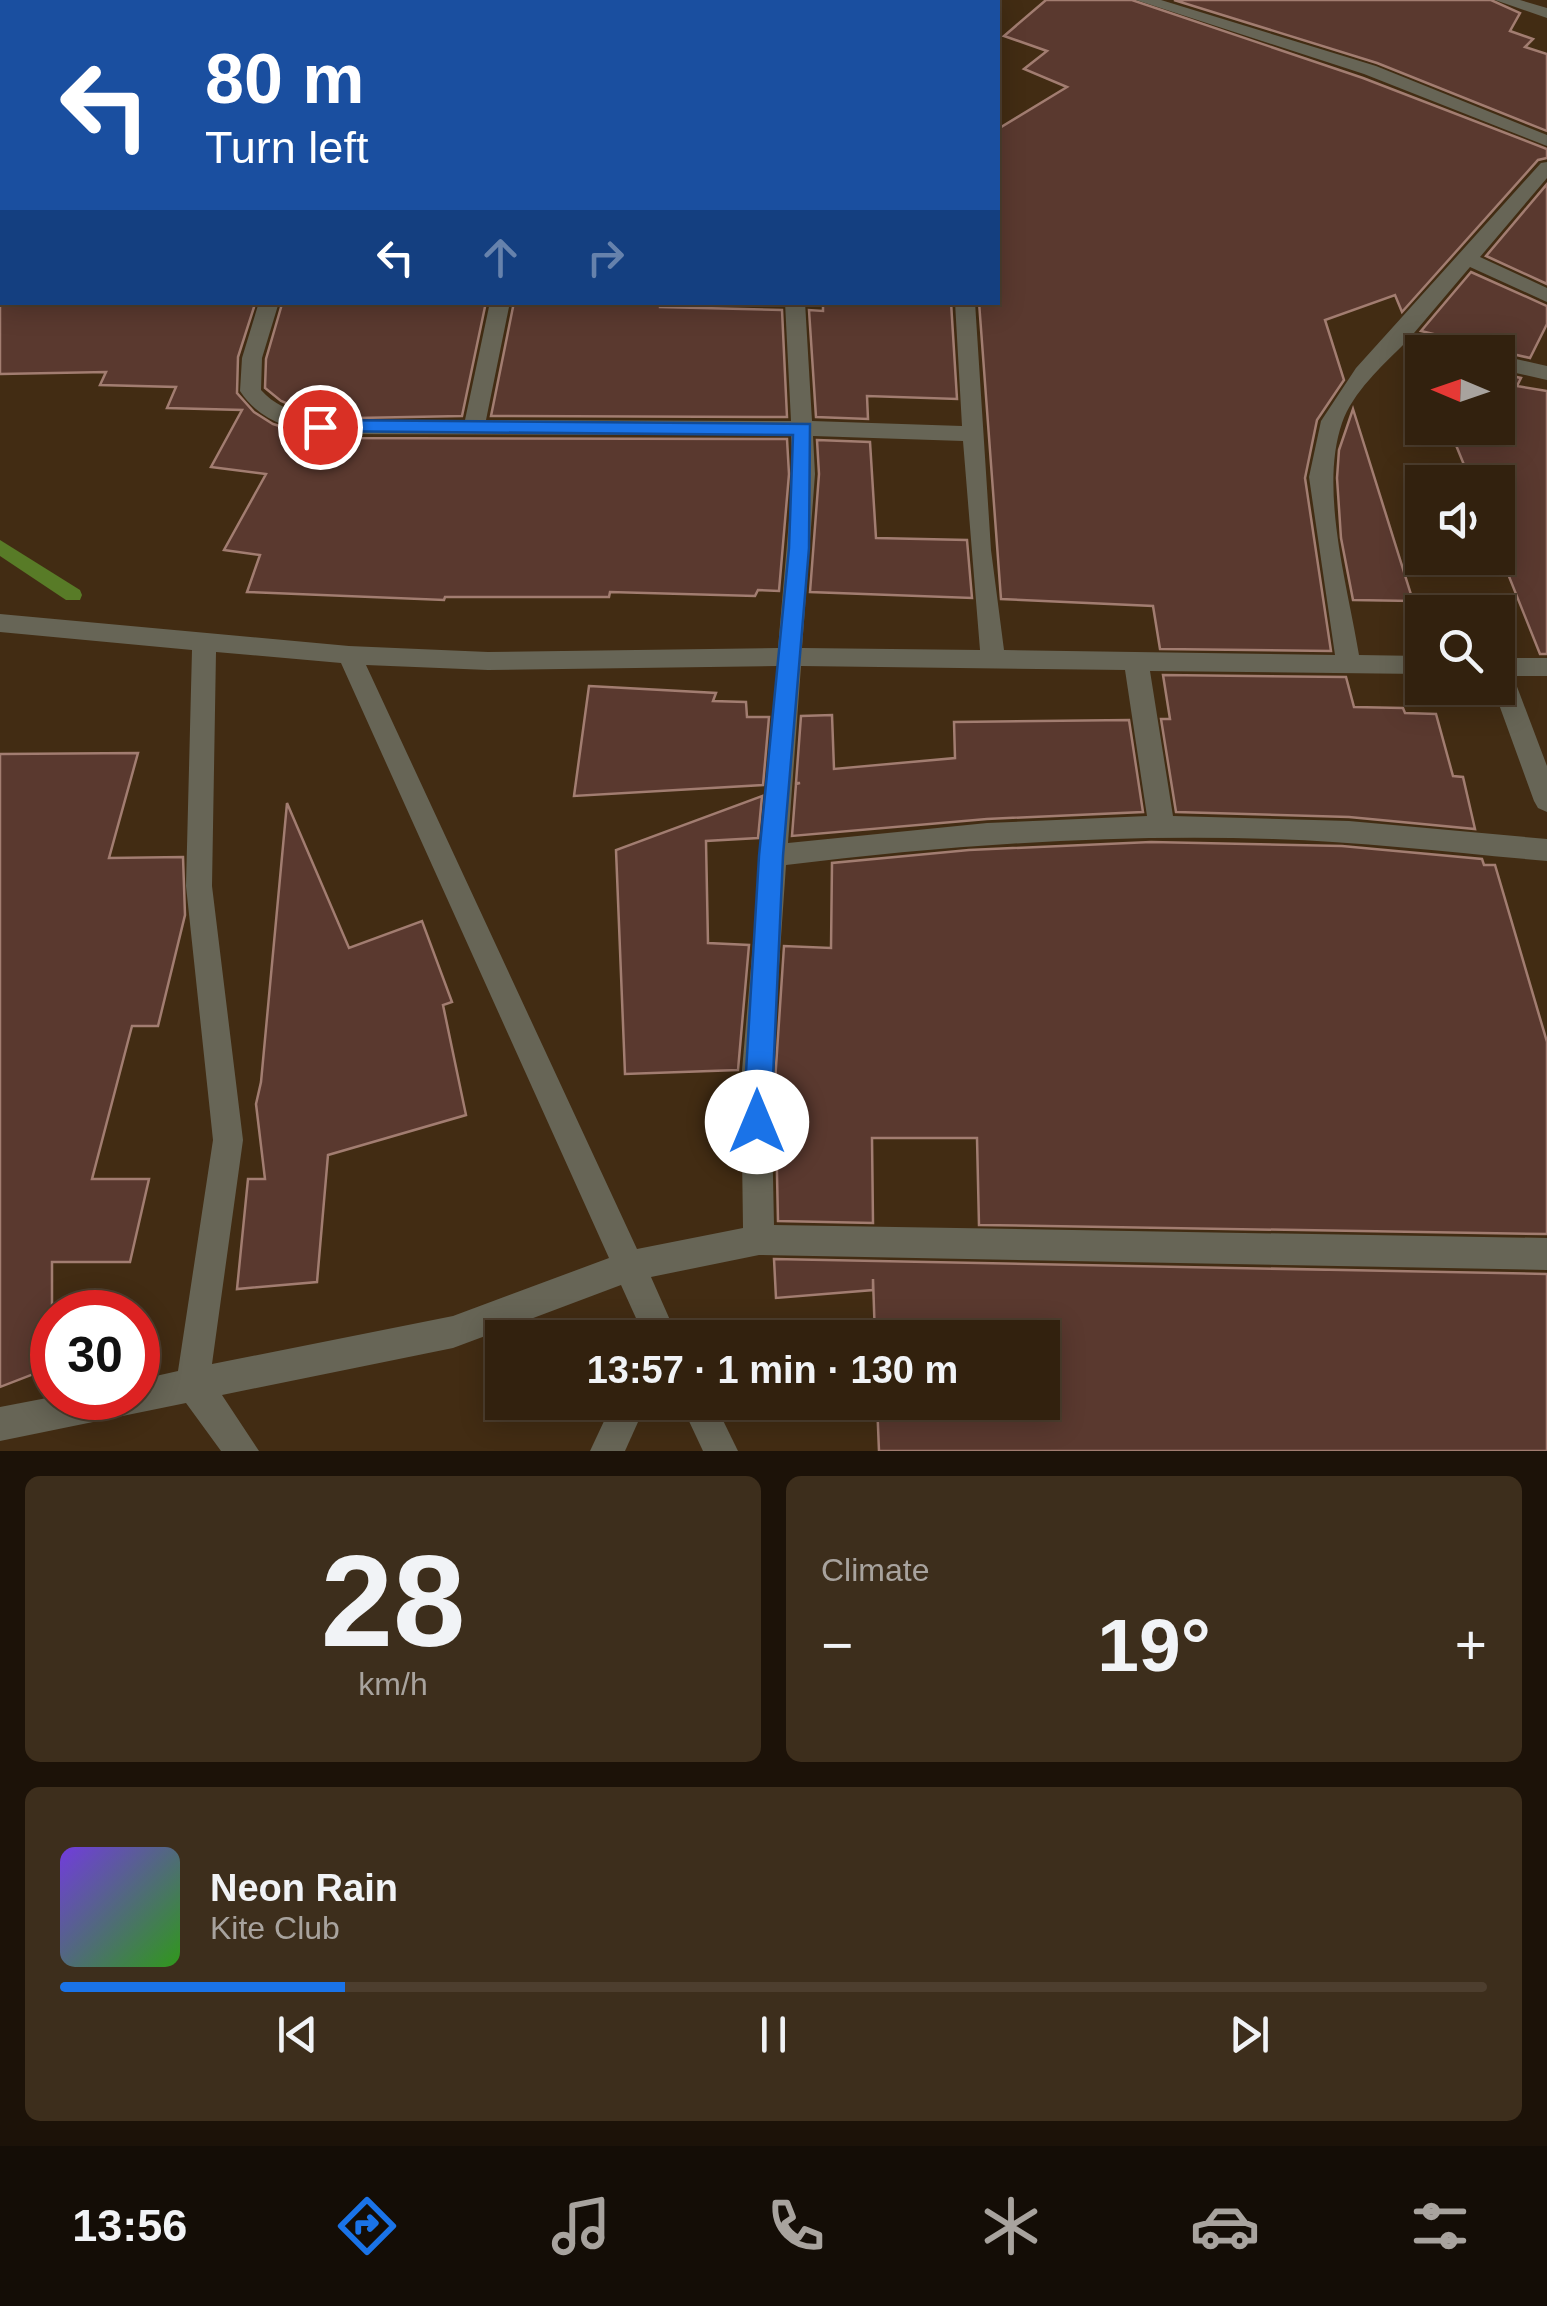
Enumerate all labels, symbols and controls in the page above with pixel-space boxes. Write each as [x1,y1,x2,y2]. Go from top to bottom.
icon: left [40,40,170,170]
text: 80 m [205,40,365,118]
text: Turn left [205,122,368,173]
icon: left [368,230,423,285]
icon: ahead [473,230,528,285]
icon: right [578,230,633,285]
north arrow [1405,335,1515,445]
map controls [1405,335,1515,705]
pin [278,385,363,470]
icon: arrive [293,400,348,455]
button: sound [1405,465,1515,575]
button: search [1405,595,1515,705]
position arrow [705,1070,809,1174]
speed limit sign: 30 [30,1290,160,1420]
text: 13:57 · 1 min · 130 m [587,1349,958,1391]
text: 28 [321,1528,465,1674]
text: Climate [821,1552,929,1588]
text: 19° [1097,1603,1211,1687]
text: − [821,1614,853,1676]
text: + [1455,1614,1487,1676]
text: km/h [358,1666,428,1702]
text: Neon Rain [210,1867,398,1909]
text: Kite Club [210,1910,340,1946]
icon: previous [270,2007,325,2062]
icon: pause [746,2007,801,2062]
icon: next [1222,2007,1277,2062]
icon: directions [332,2191,402,2261]
icon: music [546,2191,616,2261]
icon: phone [761,2191,831,2261]
icon: climate [976,2191,1046,2261]
icon: car [1190,2191,1260,2261]
icon: filters [1405,2191,1475,2261]
text: 13:56 [72,2200,187,2251]

